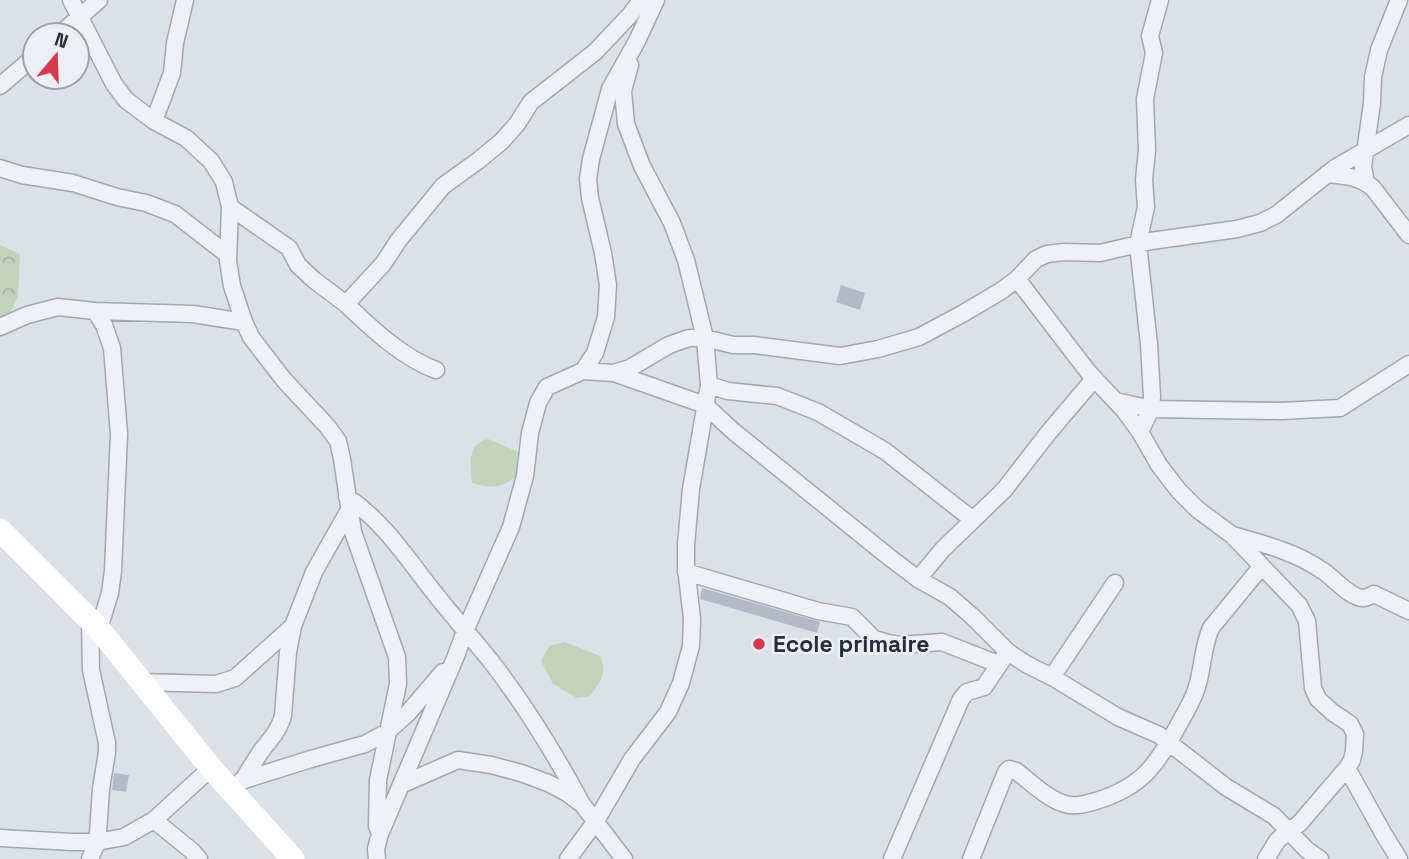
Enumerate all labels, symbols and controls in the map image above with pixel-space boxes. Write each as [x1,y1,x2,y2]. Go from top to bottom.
north arrow [21,21,91,91]
text: N [51,27,71,54]
place label: Ecole primaire [773,629,929,659]
marker: Ecole primaire [751,636,767,652]

